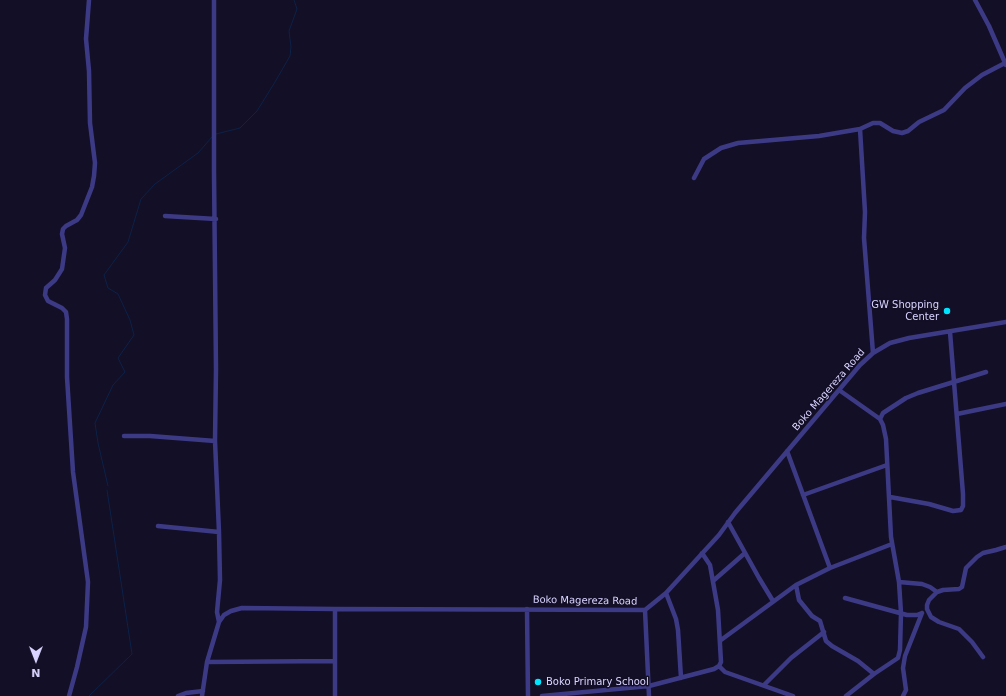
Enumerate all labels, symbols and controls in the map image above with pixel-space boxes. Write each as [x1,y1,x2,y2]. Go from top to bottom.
place label: GW Shopping Center [871,299,939,322]
marker: GW Shopping Center [942,306,952,316]
street label: Boko Magereza Road [790,347,868,433]
street label: Boko Magereza Road [533,594,637,608]
north arrow [16,640,56,680]
text: N [31,666,41,679]
place label: Boko Primary School [546,676,649,688]
marker: Boko Primary School [533,677,543,687]

